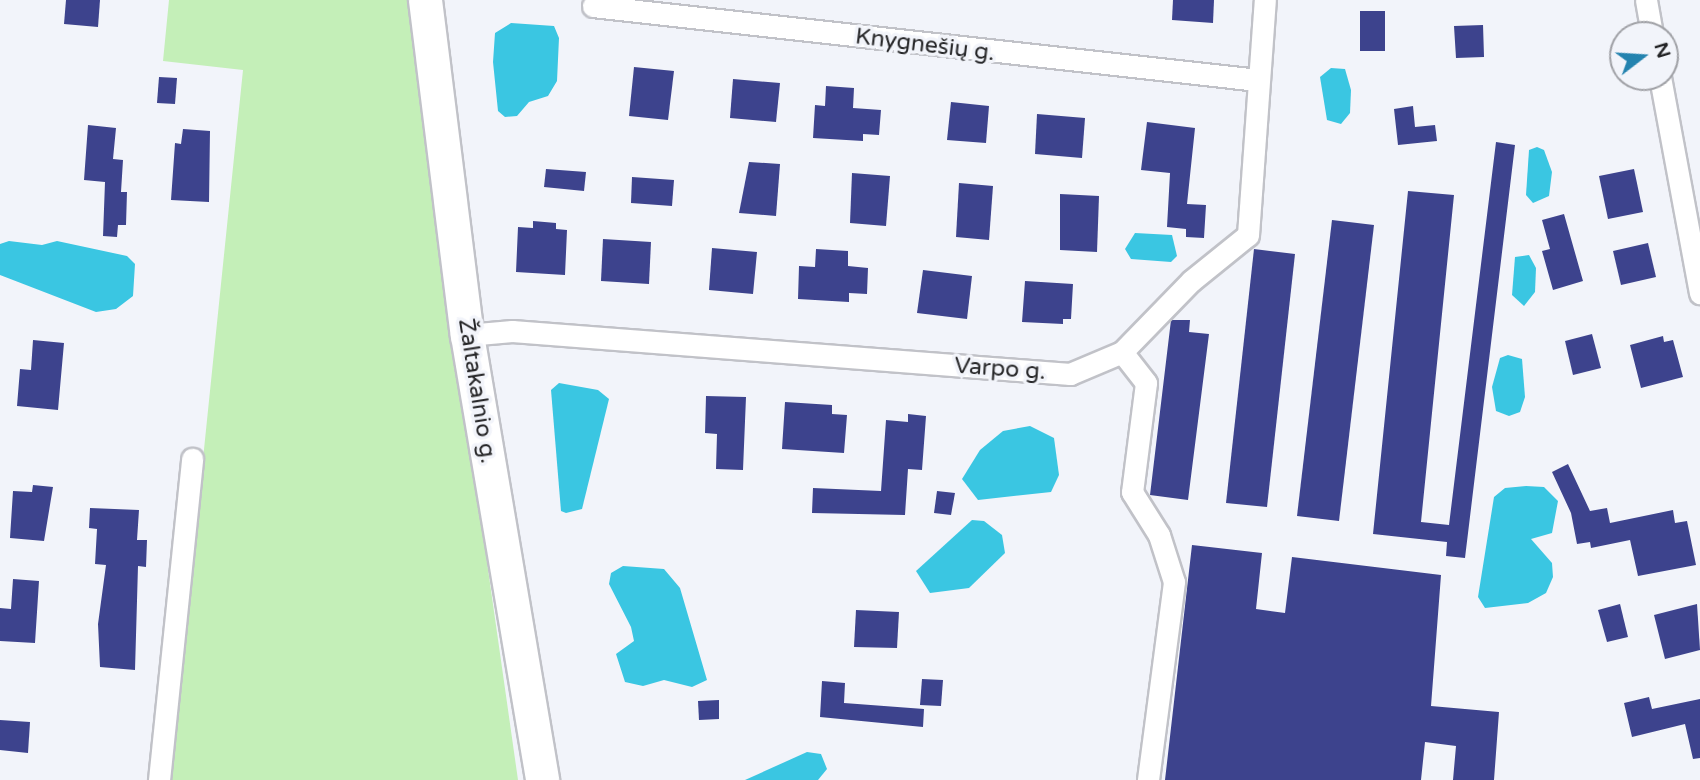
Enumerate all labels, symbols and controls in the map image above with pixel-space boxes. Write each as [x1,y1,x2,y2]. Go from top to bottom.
north arrow [1609,21,1679,91]
street label: Knygnešių g. [854,23,996,67]
text: N [1649,40,1675,61]
street label: Žaltakalnio g. [452,317,502,465]
street label: Varpo g. [953,352,1047,386]

